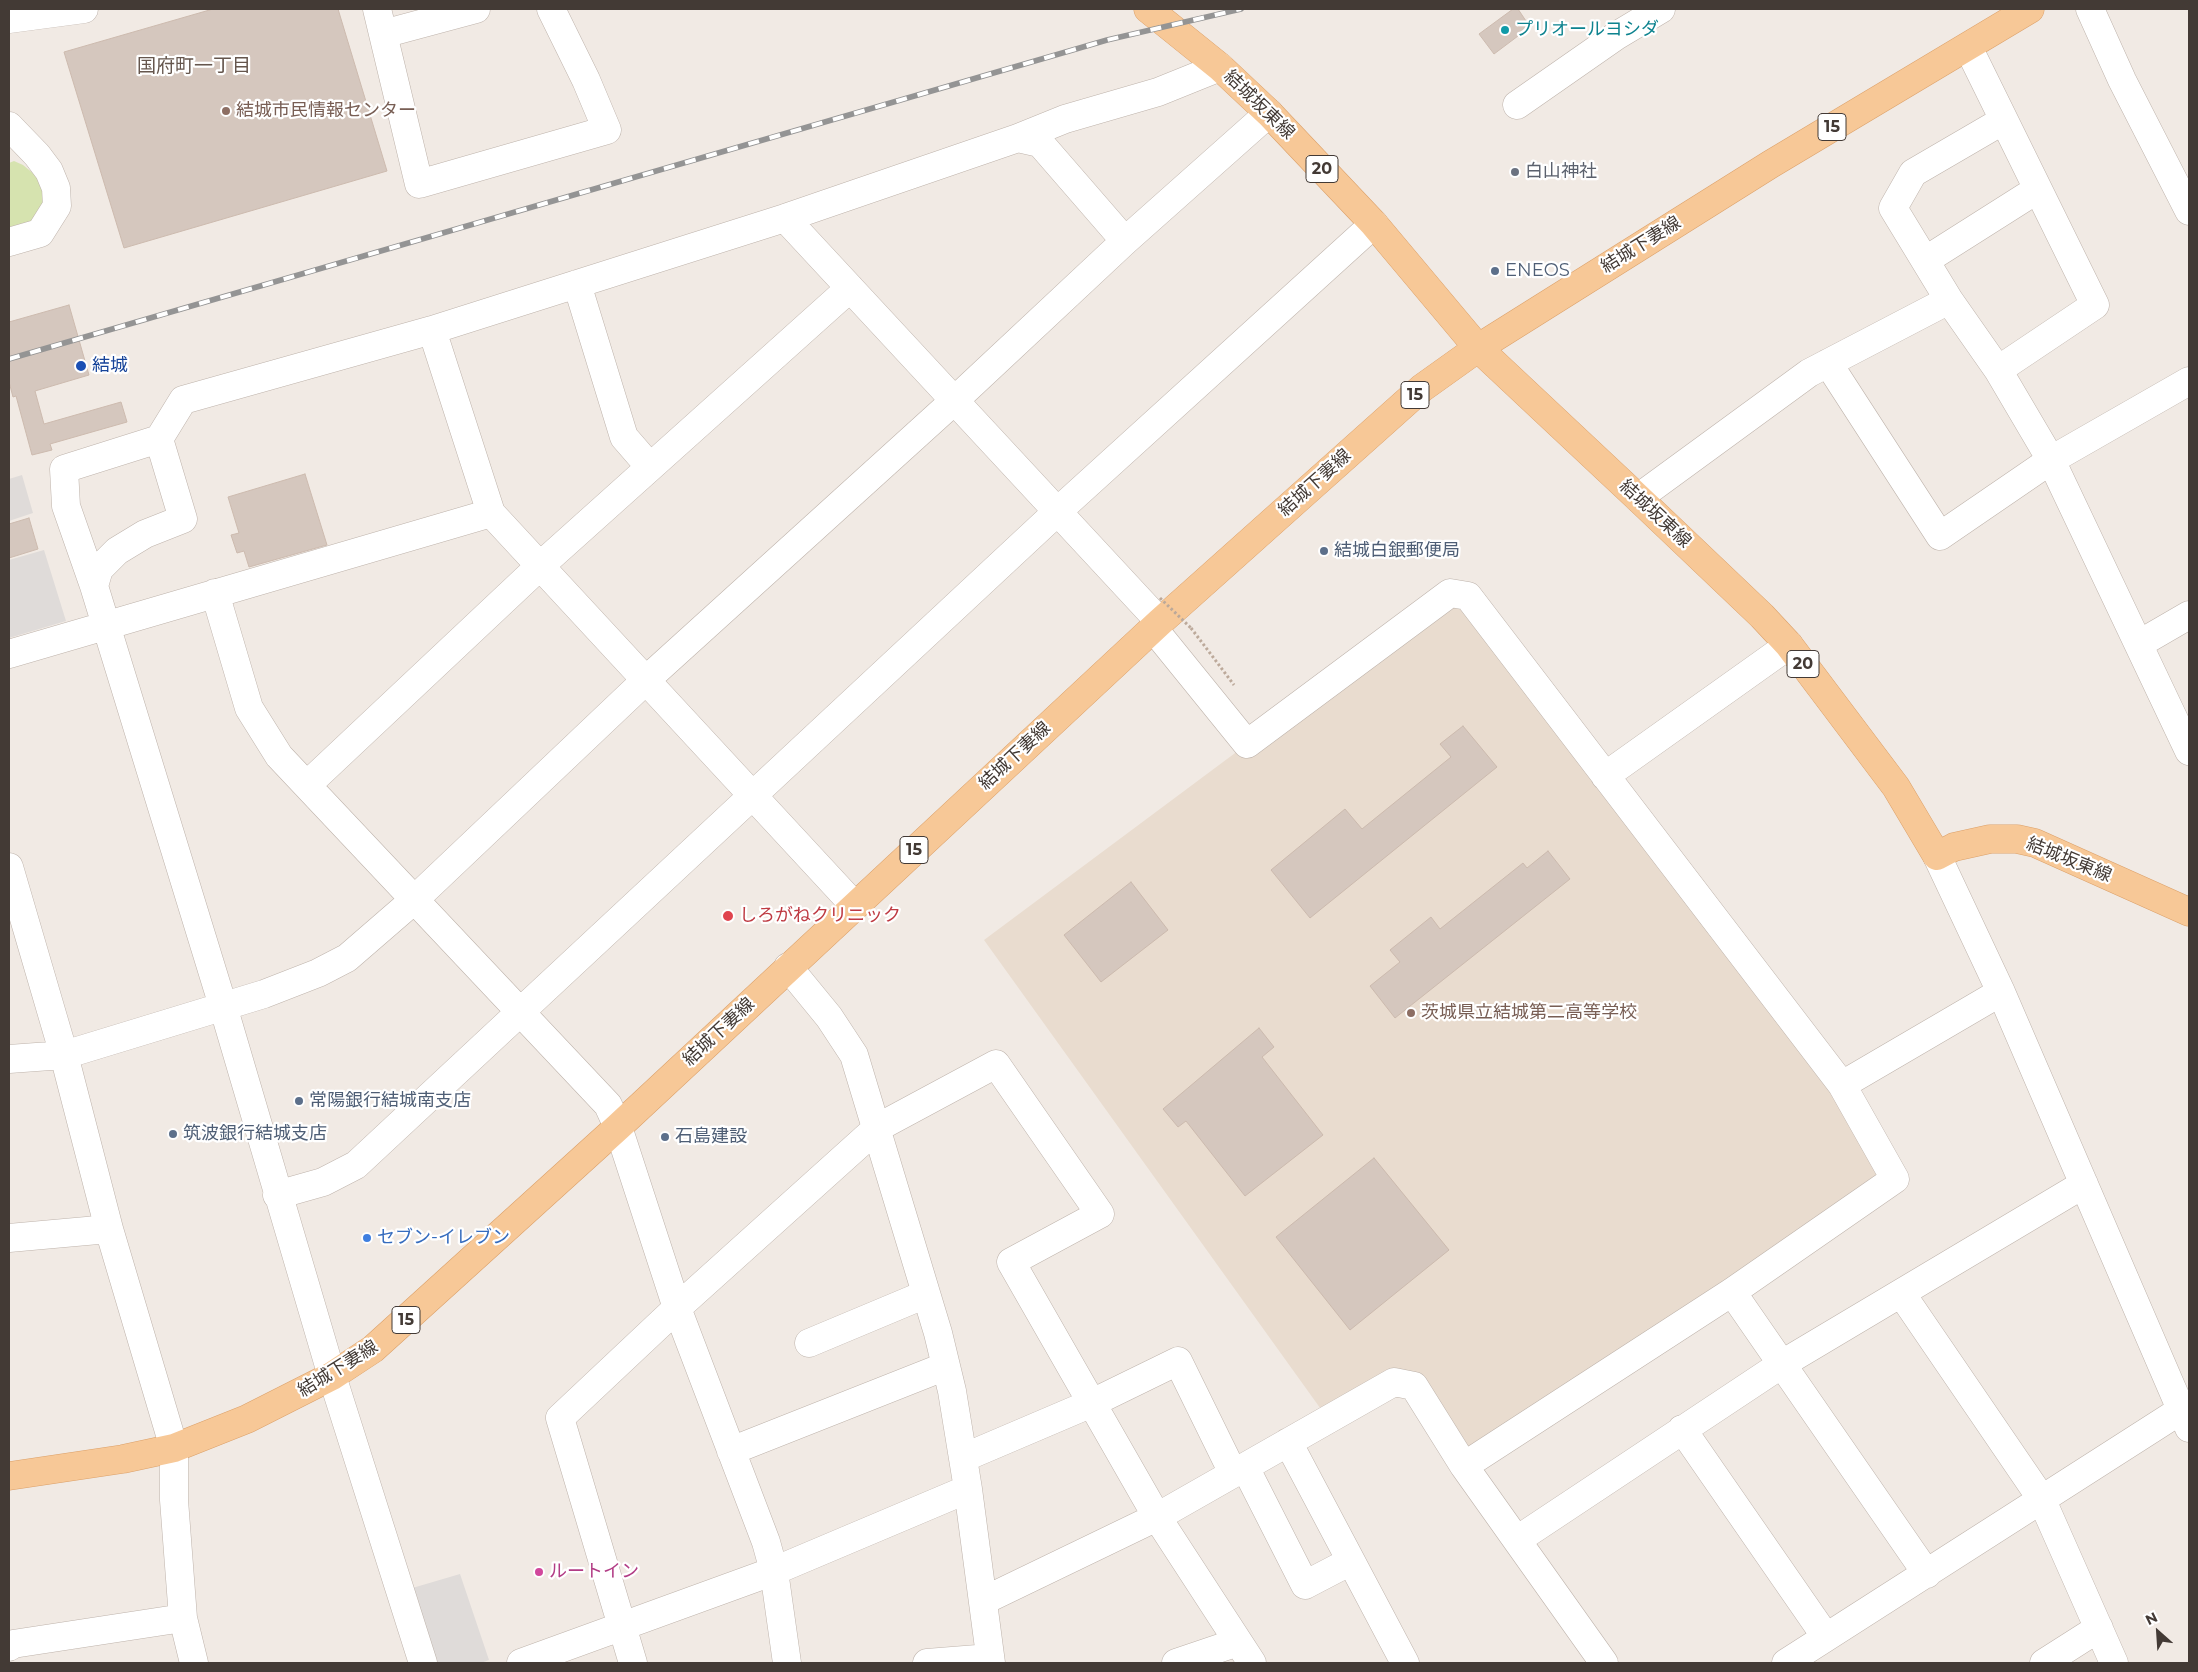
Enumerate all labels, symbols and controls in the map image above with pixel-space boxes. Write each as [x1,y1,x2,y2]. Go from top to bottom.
place label: プリオールヨシダ [1515,19,1659,41]
marker: プリオールヨシダ [1499,24,1511,36]
district label: 国府町一丁目 [137,55,251,77]
street label: 結城坂東線 [1219,66,1299,144]
place label: 結城市民情報センター [236,100,416,122]
marker: 結城市民情報センター [220,105,232,117]
road number: 15 [1818,114,1846,140]
road number: 20 [1306,156,1338,182]
place label: 白山神社 [1525,161,1597,183]
marker: 白山神社 [1509,166,1521,178]
street label: 結城下妻線 [1597,212,1685,278]
place label: ENEOS [1505,260,1570,282]
marker: ENEOS [1489,265,1501,277]
place label: 結城 [92,355,128,377]
marker: 結城 [74,359,88,373]
road number: 15 [1401,382,1429,408]
street label: 結城下妻線 [1274,445,1356,521]
street label: 結城坂東線 [1615,475,1695,553]
place label: 結城白銀郵便局 [1334,540,1460,562]
marker: 結城白銀郵便局 [1318,545,1330,557]
road number: 20 [1787,651,1819,678]
street label: 結城下妻線 [975,717,1055,795]
street label: 結城坂東線 [2023,833,2115,887]
road number: 15 [900,836,928,864]
place label: しろがねクリニック [739,905,901,927]
marker: しろがねクリニック [721,909,735,923]
street label: 結城下妻線 [679,993,759,1071]
place label: 茨城県立結城第二高等学校 [1421,1002,1637,1024]
marker: 茨城県立結城第二高等学校 [1405,1007,1417,1019]
place label: 常陽銀行結城南支店 [309,1090,471,1112]
marker: 常陽銀行結城南支店 [293,1095,305,1107]
place label: 筑波銀行結城支店 [183,1123,327,1145]
place label: 石島建設 [675,1126,747,1148]
marker: 筑波銀行結城支店 [167,1128,179,1140]
marker: 石島建設 [659,1131,671,1143]
place label: セブン-イレブン [377,1227,510,1249]
marker: セブン-イレブン [361,1232,373,1244]
road number: 15 [392,1306,420,1334]
street label: 結城下妻線 [294,1336,382,1402]
place label: ルートイン [549,1561,639,1583]
marker: ルートイン [533,1566,545,1578]
north arrow [2133,1607,2183,1657]
text: N [2142,1608,2160,1629]

